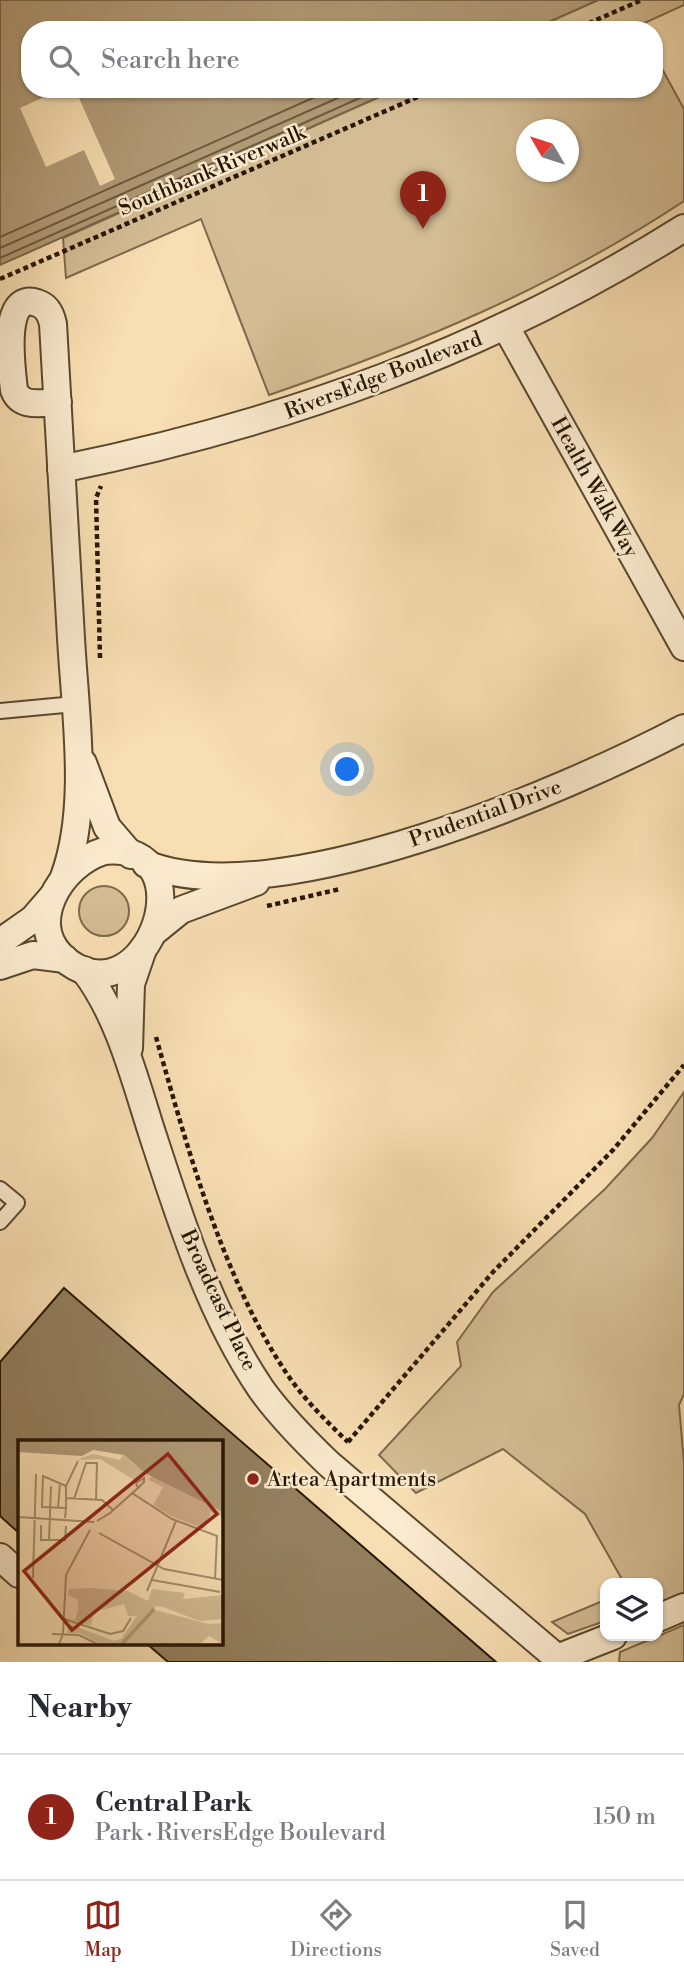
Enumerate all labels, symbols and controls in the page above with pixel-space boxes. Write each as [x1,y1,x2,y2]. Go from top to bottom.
search box [21,21,663,98]
icon: search [45,41,83,79]
text: Search here [101,44,240,76]
street label: Southbank Riverwalk [115,119,311,222]
north arrow [516,119,579,182]
pin: 1 [400,171,446,229]
street label: RiversEdge Boulevard [281,326,486,426]
street label: Health Walk Way [545,413,644,563]
your location [330,752,364,786]
street label: Prudential Drive [406,774,565,854]
street label: Broadcast Place [174,1225,262,1375]
inset map [18,1440,222,1644]
place label: Artea Apartments [266,1467,436,1493]
marker: Artea Apartments [245,1471,261,1487]
map controls [600,1578,663,1641]
button: layers [600,1578,663,1641]
text: Nearby [28,1689,132,1727]
text: Central Park [95,1787,252,1819]
text: 1 [45,1803,57,1831]
text: 150 m [593,1803,656,1831]
text: Park · RiversEdge Boulevard [95,1819,386,1847]
tab: Map [84,1896,122,1962]
tab: Directions [290,1896,382,1962]
tab: Saved [550,1896,600,1962]

